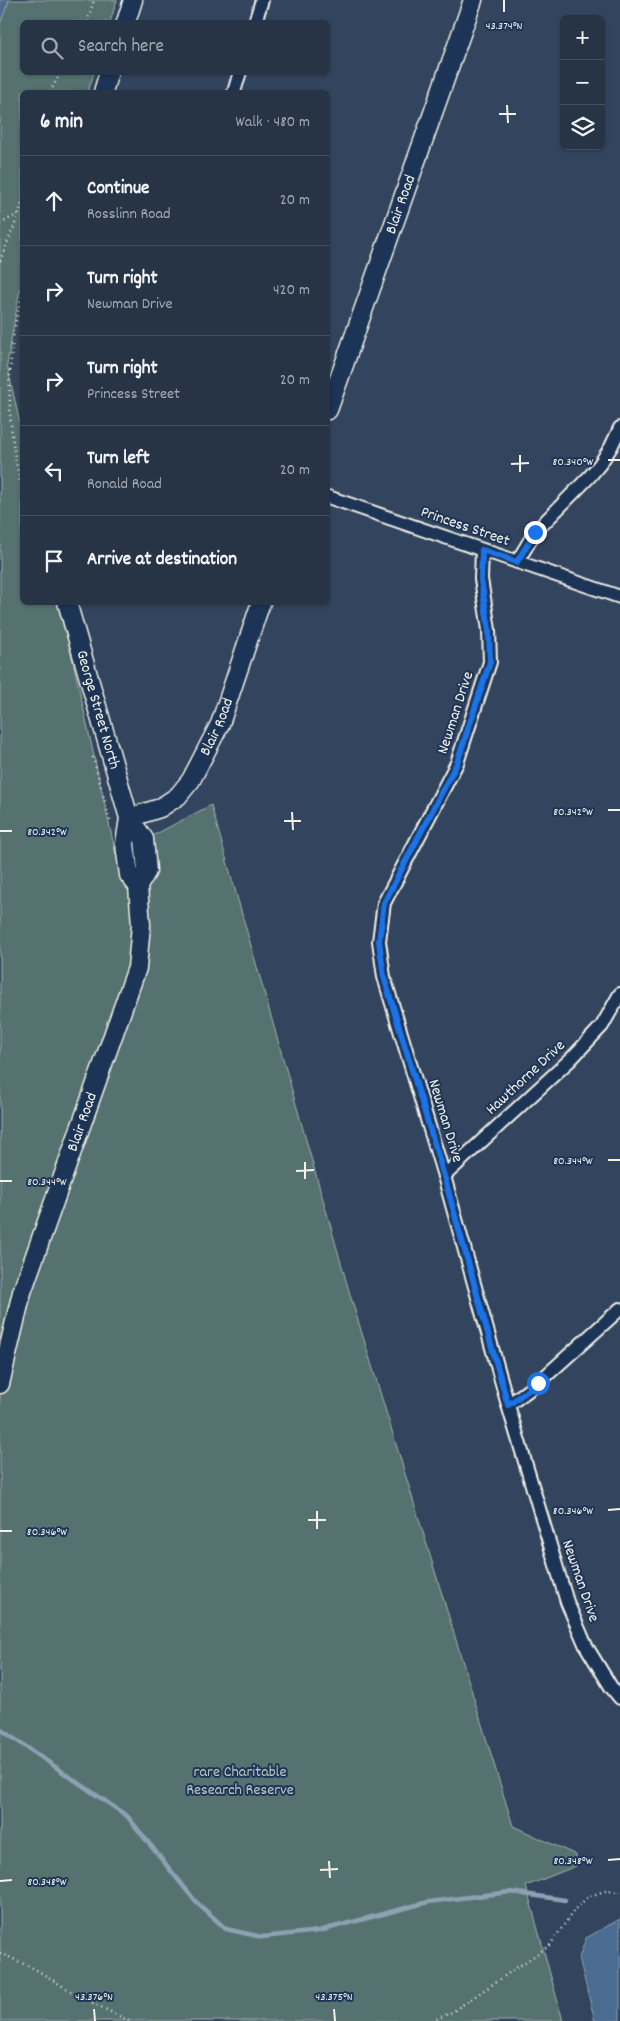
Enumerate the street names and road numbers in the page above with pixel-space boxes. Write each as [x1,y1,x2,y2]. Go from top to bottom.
street label: Blair Road [380,172,422,237]
street label: Princess Street [417,501,513,553]
street label: George Street North [70,648,126,772]
street label: Newman Drive [432,669,480,757]
street label: Blair Road [194,695,239,760]
street label: Hawthorne Drive [481,1035,571,1121]
street label: Newman Drive [421,1077,469,1165]
street label: Blair Road [61,1089,103,1155]
street label: Newman Drive [555,1537,605,1625]

